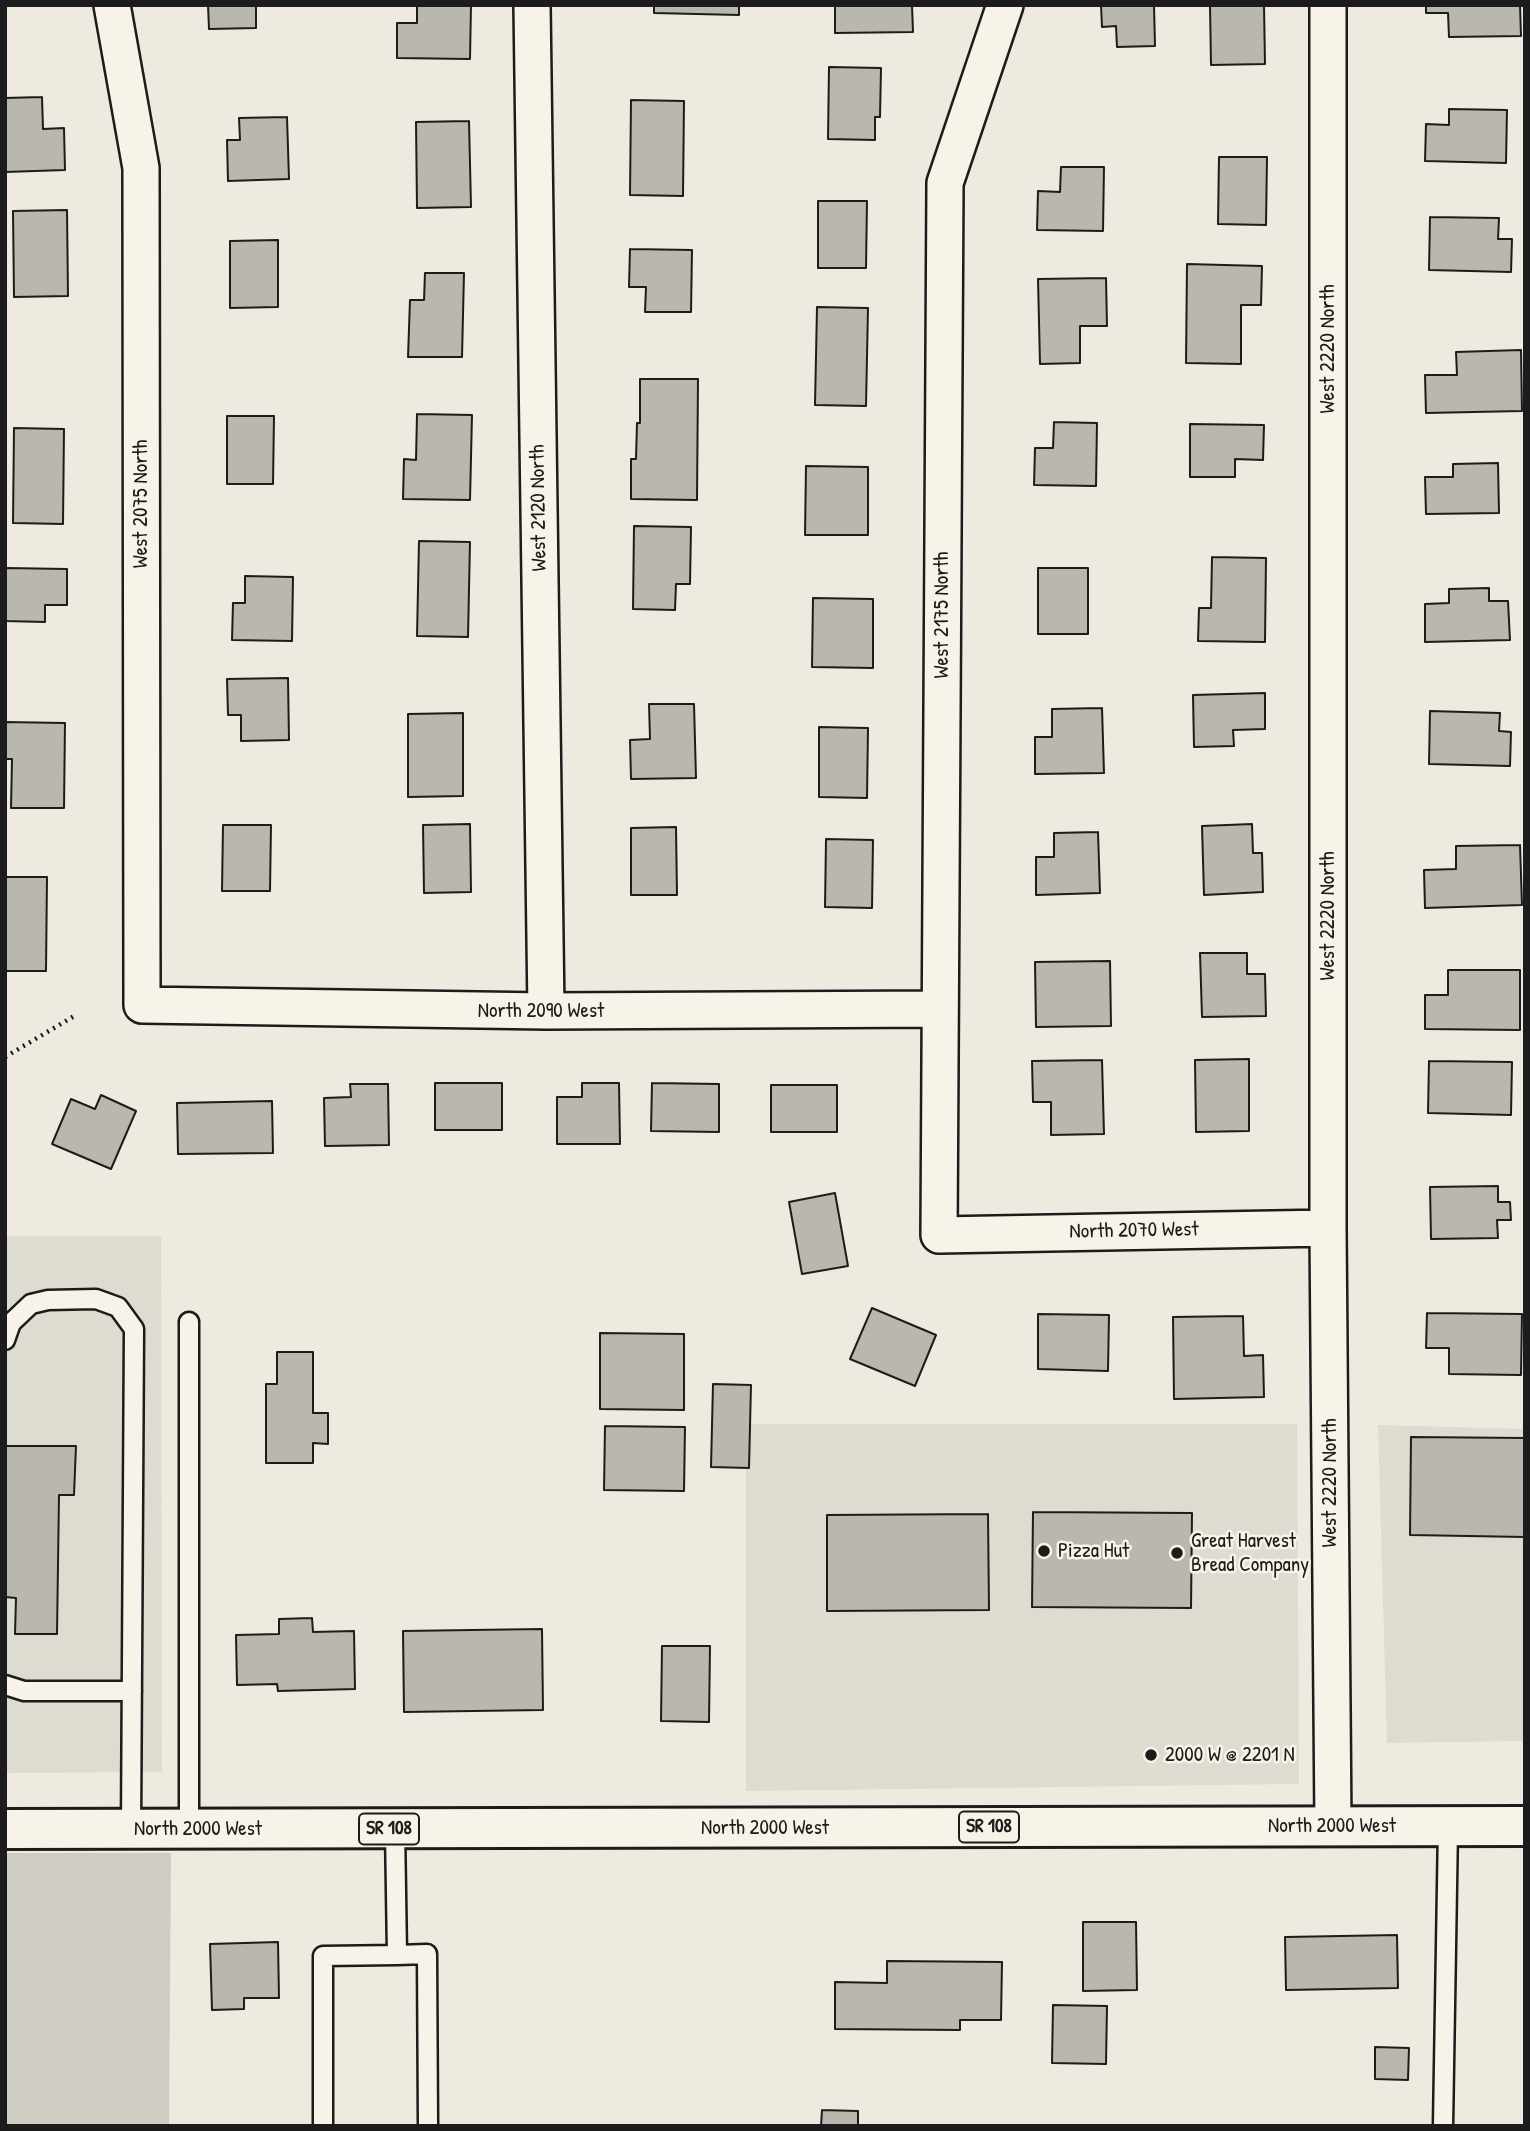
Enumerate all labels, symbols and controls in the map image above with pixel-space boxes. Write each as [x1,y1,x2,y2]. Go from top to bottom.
street label: West 2220 North [1315,285,1341,413]
street label: West 2075 North [128,440,154,568]
street label: West 2120 North [525,444,553,572]
street label: West 2175 North [929,552,955,678]
street label: West 2220 North [1315,852,1341,980]
street label: North 2090 West [478,998,604,1024]
street label: North 2070 West [1069,1217,1199,1245]
street label: West 2220 North [1317,1419,1343,1547]
place label: Great Harvest Bread Company [1191,1528,1309,1578]
place label: Pizza Hut [1058,1538,1129,1564]
marker: Pizza Hut [1036,1543,1052,1559]
marker: Great Harvest Bread Company [1169,1545,1185,1561]
place label: 2000 W @ 2201 N [1165,1742,1295,1768]
marker: 2000 W @ 2201 N [1143,1747,1159,1763]
road number: SR 108 [959,1812,1019,1842]
street label: North 2000 West [1268,1813,1396,1839]
road number: SR 108 [359,1814,419,1844]
street label: North 2000 West [701,1815,829,1841]
street label: North 2000 West [134,1816,262,1842]

